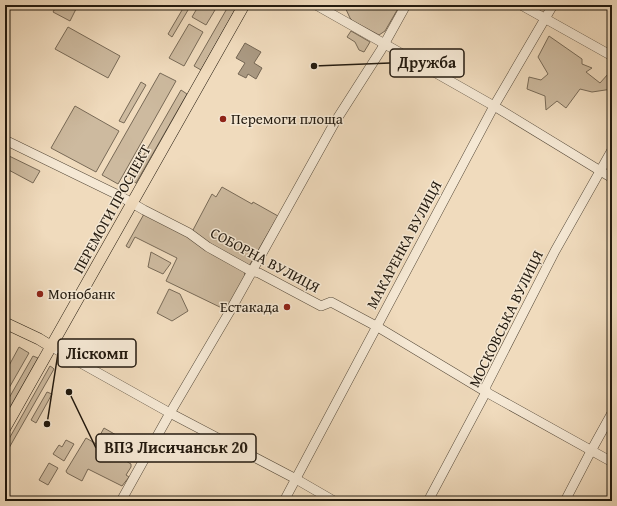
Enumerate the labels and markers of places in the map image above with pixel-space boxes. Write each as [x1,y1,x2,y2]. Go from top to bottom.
callout: Дружба [390,49,464,77]
place label: Перемоги площа [231,108,344,129]
marker: Перемоги площа [218,114,228,124]
place label: Монобанк [48,283,115,304]
marker: Монобанк [35,289,45,299]
place label: Естакада [220,296,280,317]
marker: Естакада [282,302,292,312]
callout: Ліскомп [58,339,136,367]
callout: ВПЗ Лисичанськ 20 [96,434,256,462]

